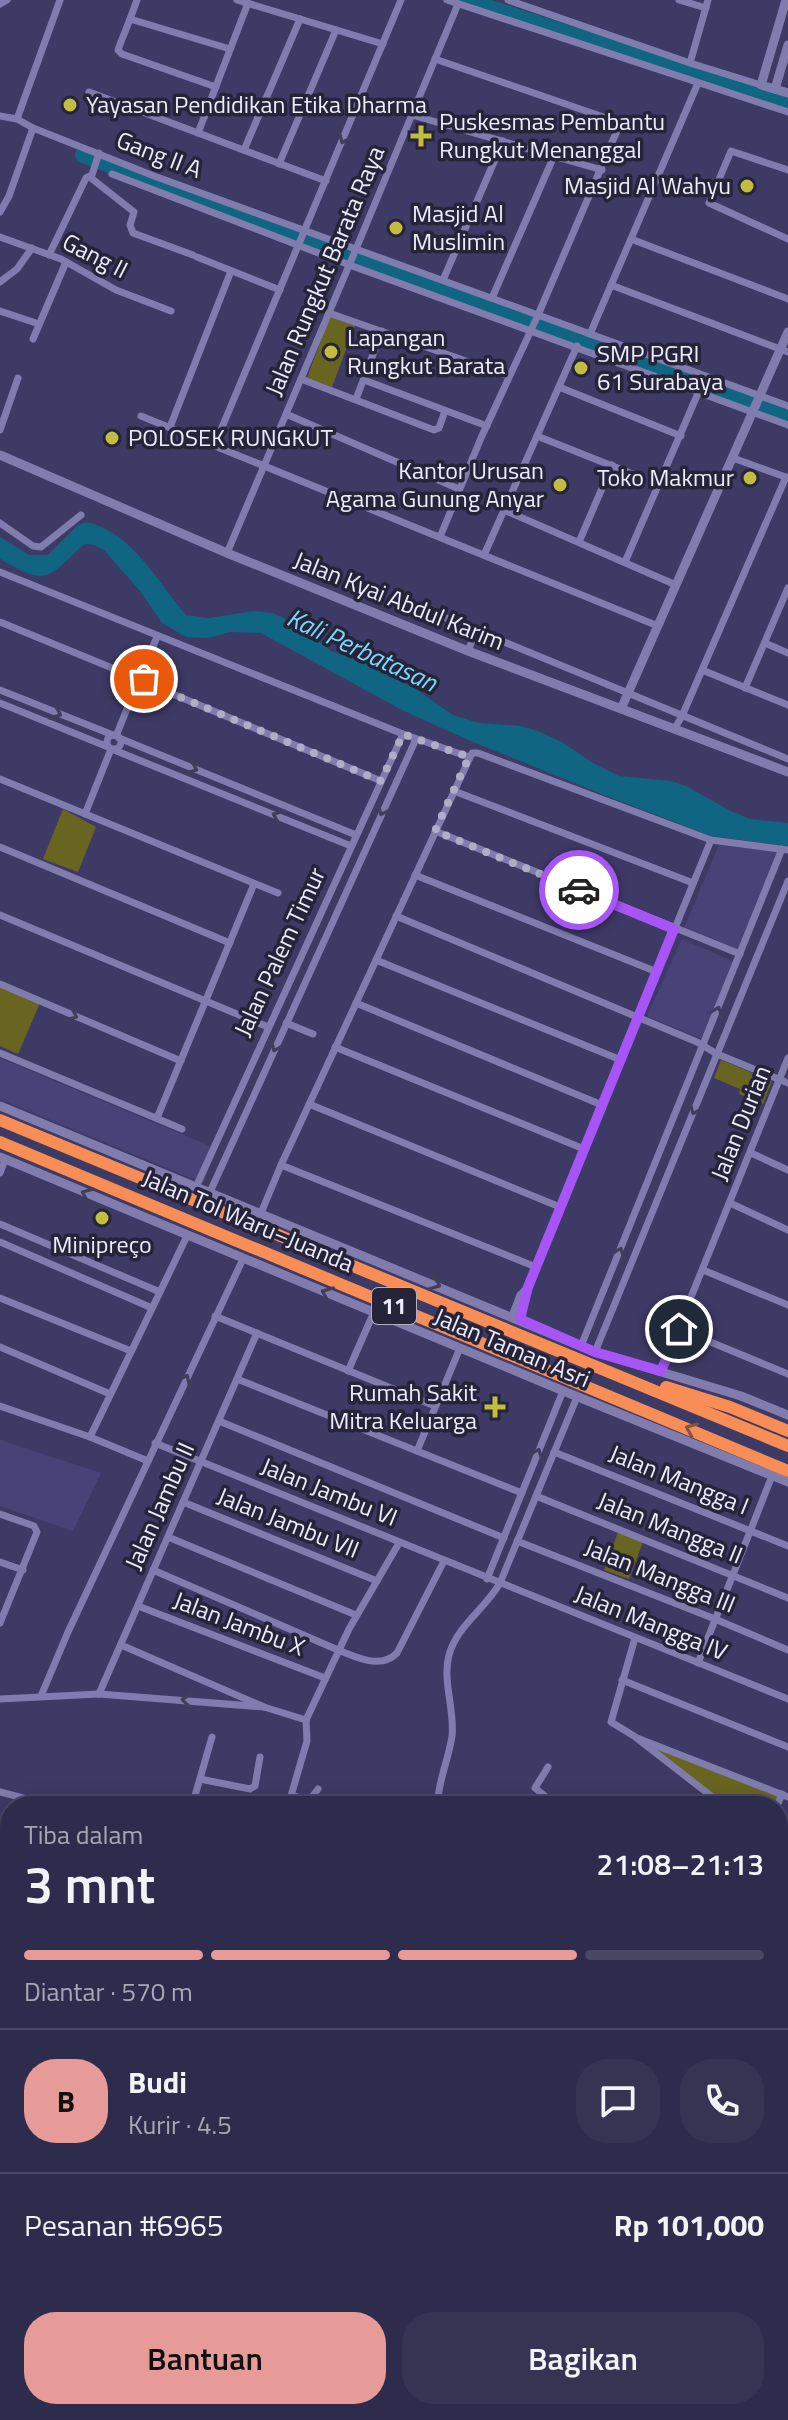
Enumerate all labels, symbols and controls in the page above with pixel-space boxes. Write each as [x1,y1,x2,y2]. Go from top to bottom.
place label: Yayasan Pendidikan Etika Dharma [86,86,427,122]
marker: Yayasan Pendidikan Etika Dharma [61,96,79,114]
place label: Puskesmas Pembantu Rungkut Menanggal [439,103,665,167]
street label: Gang II A [111,121,207,187]
marker: Puskesmas Pembantu Rungkut Menanggal [410,125,432,147]
one-way arrow [337,130,353,144]
street label: Jalan Rungkut Barata Raya [255,140,393,401]
place label: Masjid Al Wahyu [564,167,731,203]
marker: Masjid Al Wahyu [738,177,756,195]
place label: Masjid Al Muslimin [412,195,505,259]
marker: Masjid Al Muslimin [387,219,405,237]
street label: Gang II [56,223,134,287]
place label: Lapangan Rungkut Barata [347,319,505,383]
place label: SMP PGRI 61 Surabaya [597,335,723,399]
marker: Lapangan Rungkut Barata [322,343,340,361]
marker: SMP PGRI 61 Surabaya [572,359,590,377]
place label: POLOSEK RUNGKUT [128,419,334,455]
marker: POLOSEK RUNGKUT [103,429,121,447]
place label: Kantor Urusan Agama Gunung Anyar [326,452,544,516]
place label: Toko Makmur [597,459,734,495]
marker: Toko Makmur [741,469,759,487]
marker: Kantor Urusan Agama Gunung Anyar [551,476,569,494]
street label: Jalan Kyai Abdul Karim [289,541,510,659]
water label: Kali Perbatasan [281,598,445,702]
pin [110,645,178,713]
icon: bag [122,657,166,701]
one-way arrow [48,703,62,719]
one-way arrow [184,758,198,775]
one-way arrow [377,801,393,816]
one-way arrow [272,810,287,826]
courier [539,850,619,930]
street label: Jalan Palem Timur [224,861,334,1042]
icon: car [557,868,601,912]
one-way arrow [64,1005,78,1021]
one-way arrow [707,1006,723,1020]
one-way arrow [269,1038,285,1053]
street label: Jalan Durian [701,1060,780,1186]
one-way arrow [688,1101,704,1115]
street label: Jalan Tol Waru–Juanda [137,1159,360,1281]
one-way arrow [81,1187,95,1204]
marker: Minipreço [93,1209,111,1227]
place label: Minipreço [52,1226,152,1262]
one-way arrow [609,1247,625,1261]
one-way arrow [427,1275,441,1291]
one-way arrow [321,1286,335,1303]
road number: 11 [372,1288,416,1324]
pin [645,1295,713,1363]
street label: Jalan Taman Asri [429,1298,596,1396]
icon: home [657,1307,701,1351]
one-way arrow [175,1373,191,1388]
place label: Rumah Sakit Mitra Keluarga [329,1374,478,1438]
marker: Rumah Sakit Mitra Keluarga [484,1396,506,1418]
one-way arrow [685,1423,699,1439]
street label: Jalan Mangga I [604,1435,755,1523]
street label: Jalan Jambu II [115,1436,203,1575]
street label: Jalan Jambu VI [256,1447,403,1535]
one-way arrow [527,1448,544,1462]
street label: Jalan Jambu VII [212,1477,365,1567]
street label: Jalan Mangga II [592,1482,748,1573]
street label: Jalan Mangga III [580,1529,741,1622]
street label: Jalan Mangga IV [570,1575,733,1669]
street label: Jalan Jambu X [169,1582,310,1665]
one-way arrow [180,1692,193,1709]
text: Tiba dalam [24,1815,143,1854]
text: 21:08–21:13 [597,1841,764,1887]
text: 3 mnt [24,1844,155,1923]
text: Diantar · 570 m [24,1972,193,2011]
text: Budi [128,2059,187,2105]
button: chat [576,2059,660,2143]
button: phone [680,2059,764,2143]
text: B [57,2078,75,2124]
text: Kurir · 4.5 [128,2105,232,2144]
text: Pesanan #6965 [24,2202,224,2248]
text: Rp 101,000 [614,2202,764,2248]
button: Bantuan [24,2312,386,2404]
button: Bagikan [402,2312,764,2404]

